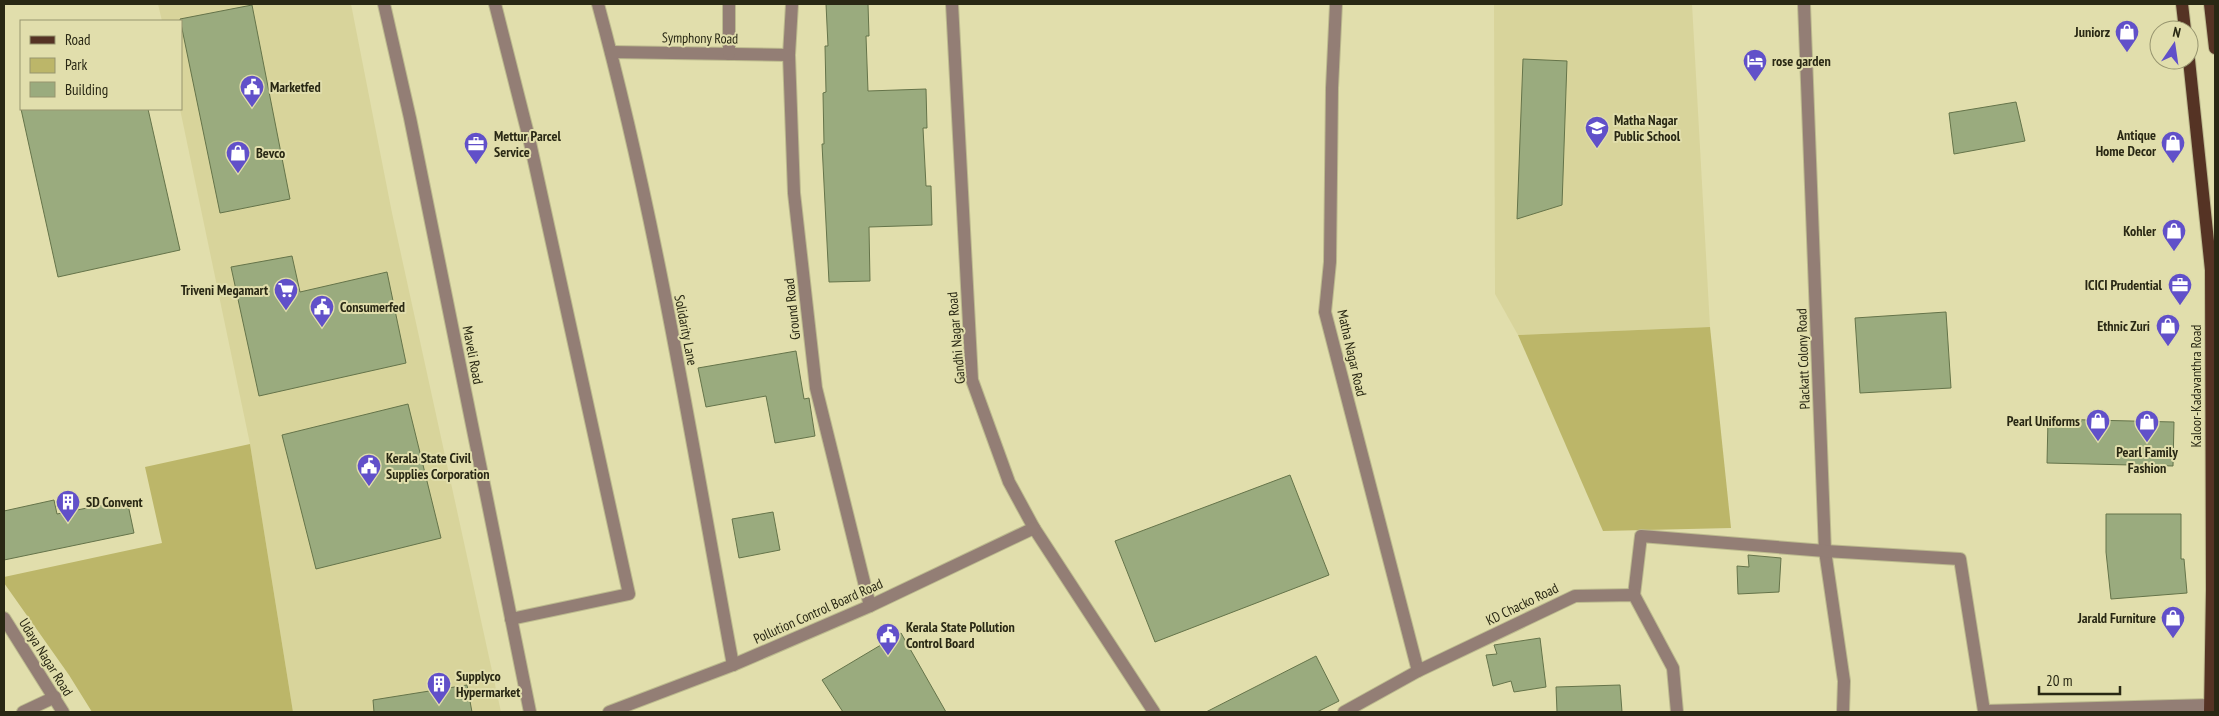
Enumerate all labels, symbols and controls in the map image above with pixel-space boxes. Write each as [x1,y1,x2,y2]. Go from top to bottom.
shop icon: Juniorz [2114,19,2140,53]
legend [20,20,182,110]
north arrow [2149,20,2199,70]
place label: Juniorz [2074,23,2110,41]
text: N [2171,23,2183,42]
street label: Symphony Road [662,28,738,48]
text: Road [65,30,91,49]
hotel icon: rose garden [1742,48,1768,82]
place label: rose garden [1772,52,1831,70]
text: Park [65,55,87,74]
public building icon: Marketfed [239,74,265,108]
place label: Marketfed [270,78,321,96]
text: Building [65,80,108,99]
place label: Matha Nagar Public School [1614,111,1681,145]
school or university icon: Matha Nagar Public School [1584,115,1610,149]
place label: Antique Home Decor [2096,126,2157,160]
place label: Mettur Parcel Service [494,127,562,161]
shop icon: Antique Home Decor [2160,130,2186,164]
office icon: Mettur Parcel Service [463,131,489,165]
shop icon: Bevco [225,140,251,174]
place label: Bevco [256,144,285,162]
shop icon: Kohler [2161,218,2187,252]
place label: Kohler [2123,222,2157,240]
office icon: ICICI Prudential [2167,272,2193,306]
place label: ICICI Prudential [2085,276,2163,294]
supermarket icon: Triveni Megamart [273,277,299,311]
street label: Ground Road [780,277,804,341]
place label: Triveni Megamart [181,281,268,299]
street label: Gandhi Nagar Road [943,291,969,385]
street label: Solidarity Lane [670,293,702,367]
public building icon: Consumerfed [309,294,335,328]
place label: Consumerfed [340,298,405,316]
street label: Matha Nagar Road [1333,308,1371,398]
street label: Plackatt Colony Road [1792,308,1814,410]
shop icon: Ethnic Zuri [2155,313,2181,347]
place label: Ethnic Zuri [2097,317,2150,335]
street label: Maveli Road [459,324,487,386]
street label: Kaloor-Kadavanthra Road [2187,325,2205,447]
shop icon: Pearl Uniforms [2085,408,2111,442]
shop icon: Pearl Family Fashion [2134,409,2160,443]
place label: Pearl Uniforms [2007,412,2080,430]
place label: Pearl Family Fashion [2116,443,2178,477]
place label: Kerala State Civil Supplies Corporation [386,449,490,483]
public building icon: Kerala State Civil Supplies Corporation [356,453,382,487]
building icon: SD Convent [55,489,81,523]
place label: SD Convent [86,493,143,511]
street label: Pollution Control Board Road [750,574,886,648]
street label: KD Chacko Road [1483,579,1561,629]
shop icon: Jarald Furniture [2160,605,2186,639]
place label: Jarald Furniture [2077,609,2156,627]
street label: Udaya Nagar Road [15,615,77,699]
place label: Kerala State Pollution Control Board [906,618,1015,652]
public building icon: Kerala State Pollution Control Board [875,622,901,656]
scale bar [2039,664,2120,696]
place label: Supplyco Hypermarket [456,667,520,701]
building icon: Supplyco Hypermarket [426,671,452,705]
text: 20 m [2046,671,2072,690]

